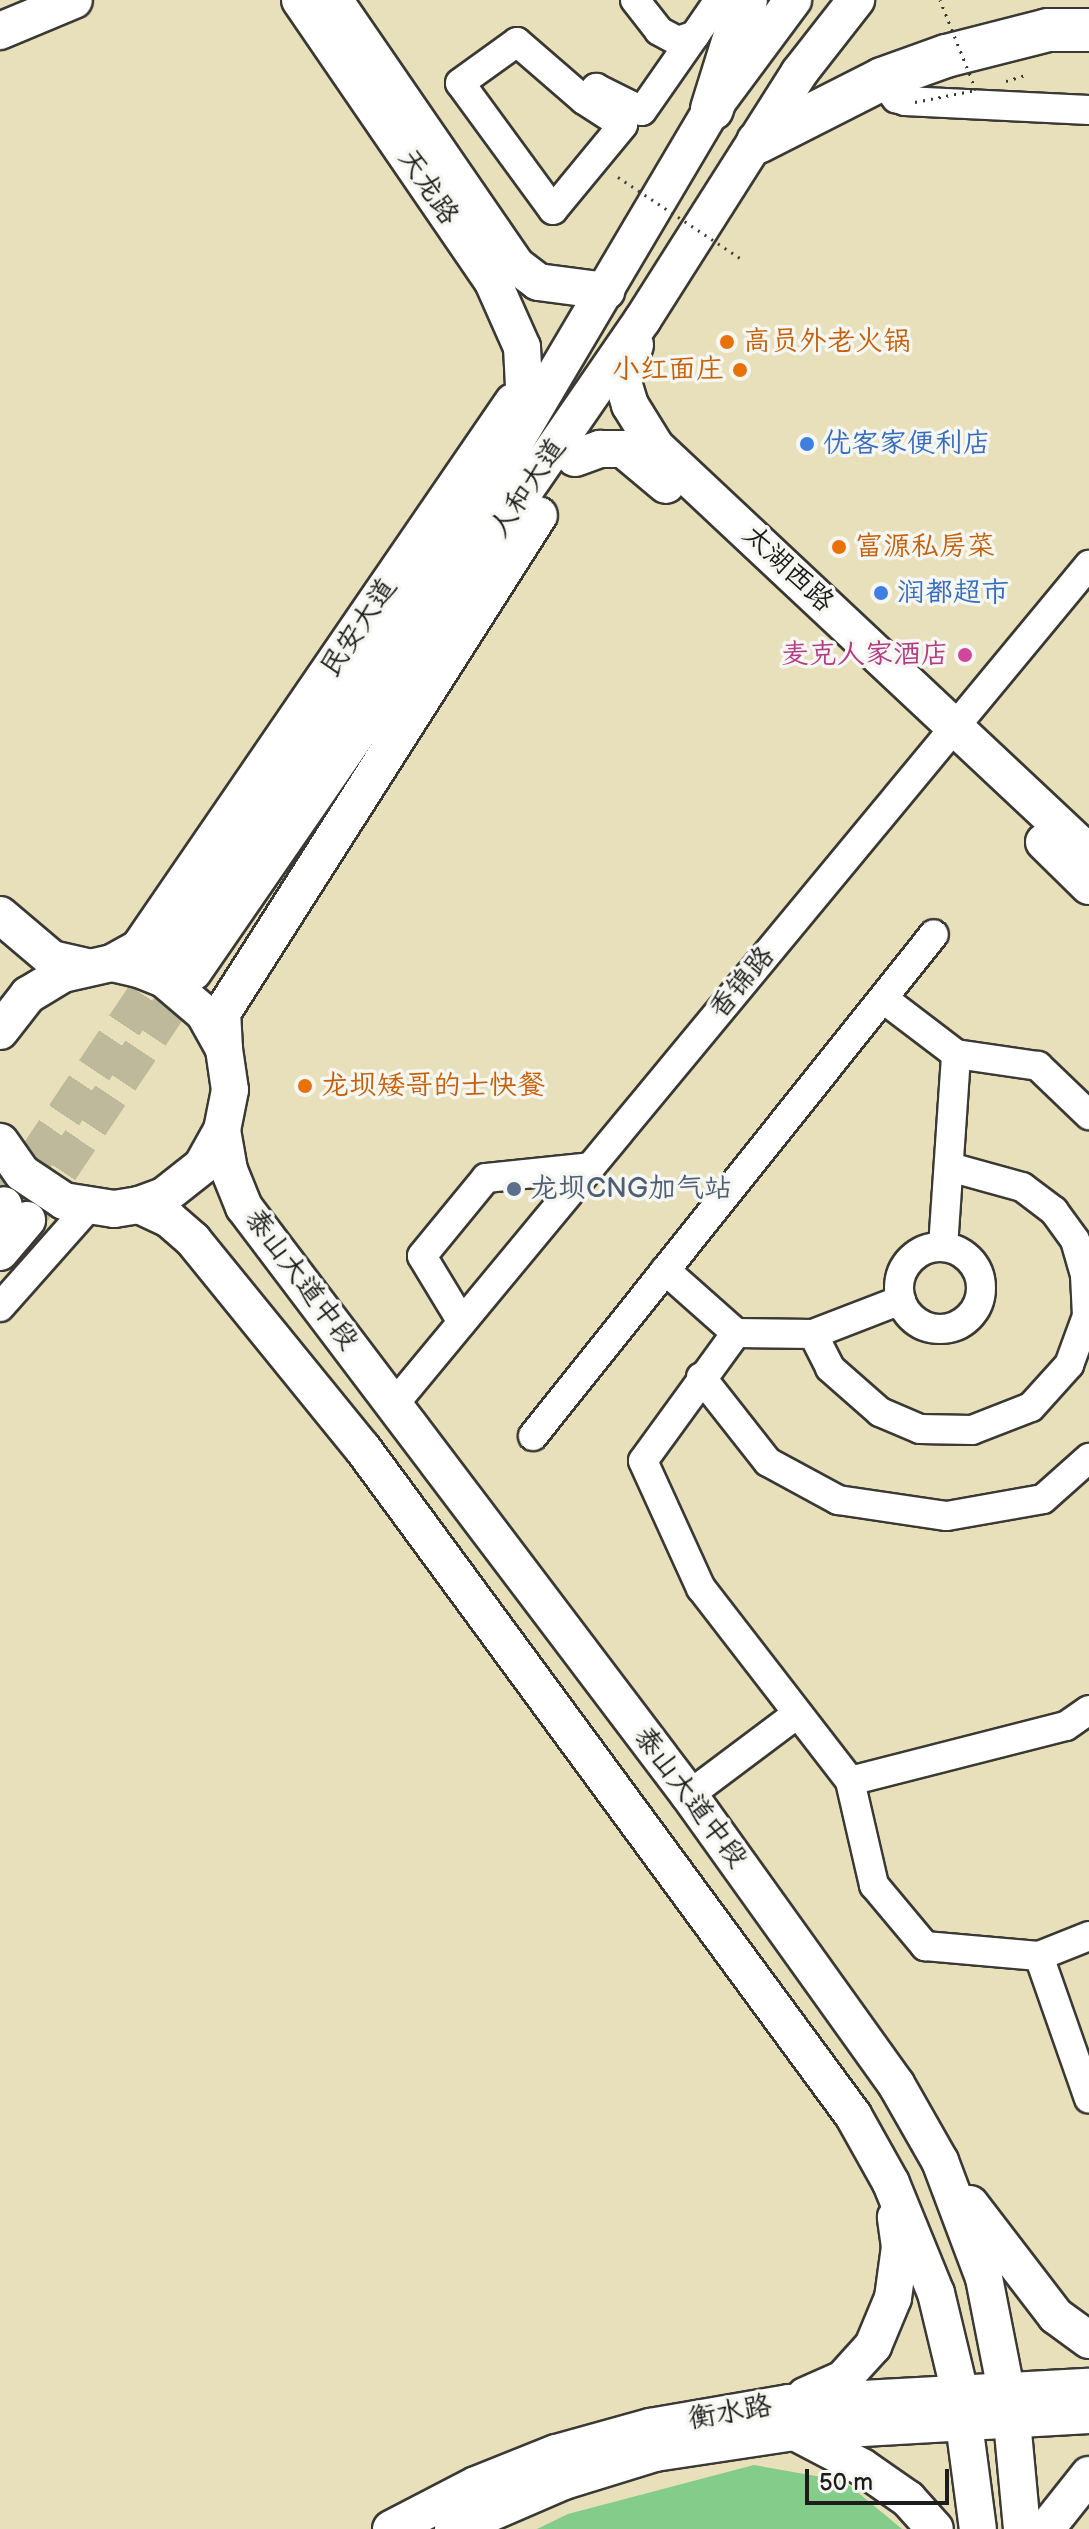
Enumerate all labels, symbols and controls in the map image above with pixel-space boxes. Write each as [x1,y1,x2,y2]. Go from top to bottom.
street label: 天龙路 [391,143,465,231]
place label: 高员外老火锅 [743,325,911,359]
marker: 高员外老火锅 [718,333,736,351]
place label: 小红面庄 [612,353,724,387]
marker: 小红面庄 [731,361,749,379]
place label: 优客家便利店 [823,427,991,461]
street label: 人和大道 [483,432,573,544]
marker: 优客家便利店 [798,435,816,453]
street label: 太湖西路 [736,519,840,619]
place label: 富源私房菜 [855,530,995,564]
marker: 富源私房菜 [830,538,848,556]
street label: 民安大道 [314,572,404,684]
place label: 润都超市 [897,576,1009,610]
marker: 润都超市 [872,584,890,602]
place label: 麦克人家酒店 [781,638,949,672]
marker: 麦克人家酒店 [956,646,974,664]
street label: 香锦路 [702,940,782,1026]
place label: 龙坝矮哥的士快餐 [321,1069,545,1103]
marker: 龙坝矮哥的士快餐 [296,1077,314,1095]
place label: 龙坝CNG加气站 [530,1172,732,1206]
marker: 龙坝CNG加气站 [505,1180,523,1198]
street label: 泰山大道中段 [237,1203,365,1357]
street label: 泰山大道中段 [626,1721,754,1875]
street label: 衡水路 [686,2389,774,2437]
scale bar [809,2453,953,2503]
text: 50 m [819,2468,873,2497]

